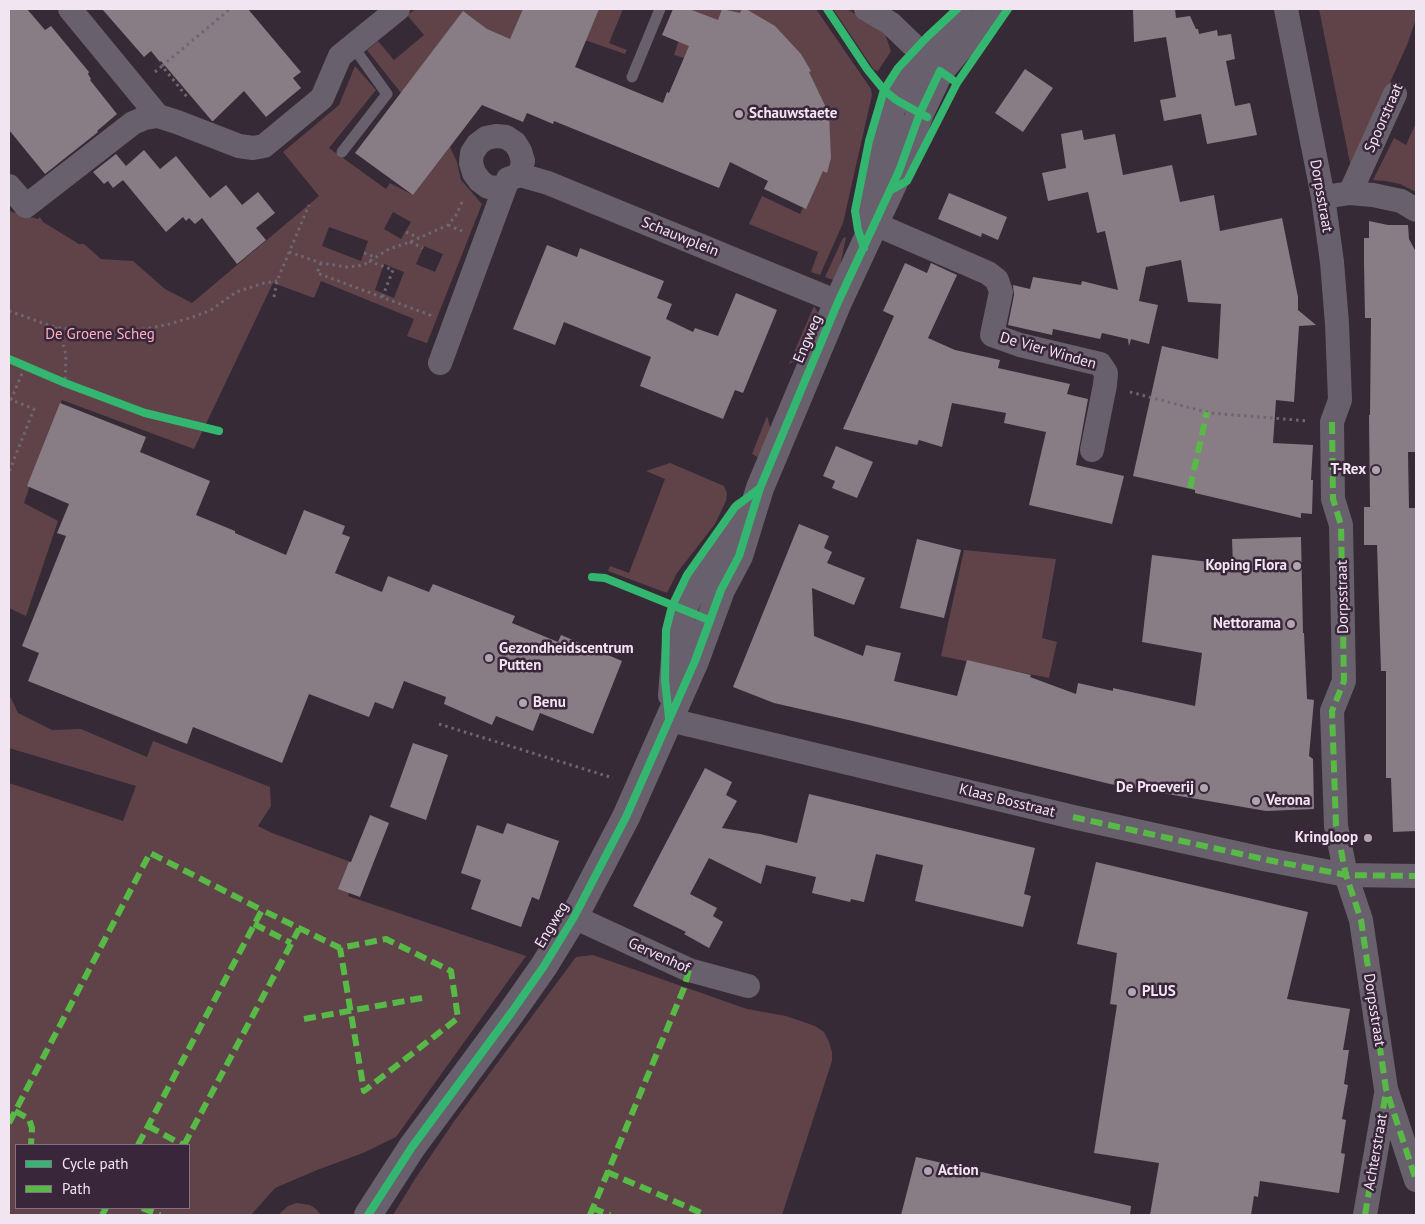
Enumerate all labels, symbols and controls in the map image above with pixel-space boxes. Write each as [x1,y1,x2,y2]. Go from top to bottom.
street label: Spoorstraat [1361,81,1407,155]
place label: Schauwstaete [749,105,837,123]
marker: Schauwstaete [733,108,745,120]
street label: Dorpsstraat [1306,158,1336,234]
street label: Schauwplein [639,213,721,261]
street label: Engweg [790,312,826,366]
park label: De Groene Scheg [45,326,155,344]
street label: De Vier Winden [998,329,1098,373]
place label: T-Rex [1331,461,1366,479]
marker: T-Rex [1370,464,1382,476]
place label: Koping Flora [1205,557,1287,575]
marker: Koping Flora [1291,560,1303,572]
street label: Dorpsstraat [1333,560,1353,634]
place label: Nettorama [1213,615,1281,633]
marker: Nettorama [1285,618,1297,630]
place label: Gezondheidscentrum Putten [499,640,634,675]
marker: Gezondheidscentrum Putten [483,652,495,664]
place label: Benu [533,694,566,712]
marker: Benu [517,697,529,709]
place label: De Proeverij [1116,779,1194,797]
street label: Klaas Bosstraat [957,780,1057,822]
marker: De Proeverij [1198,782,1210,794]
place label: Verona [1266,792,1310,810]
marker: Verona [1250,795,1262,807]
place label: Kringloop [1295,829,1358,847]
marker: Kringloop [1362,832,1374,844]
street label: Engweg [531,899,573,951]
street label: Gervenhof [625,934,693,978]
street label: Dorpsstraat [1359,972,1389,1048]
place label: PLUS [1142,983,1176,1001]
marker: PLUS [1126,986,1138,998]
street label: Achterstraat [1360,1112,1392,1192]
legend [15,1144,190,1209]
text: Cycle path [62,1154,128,1173]
place label: Action [938,1162,979,1180]
marker: Action [922,1165,934,1177]
text: Path [62,1179,91,1198]

